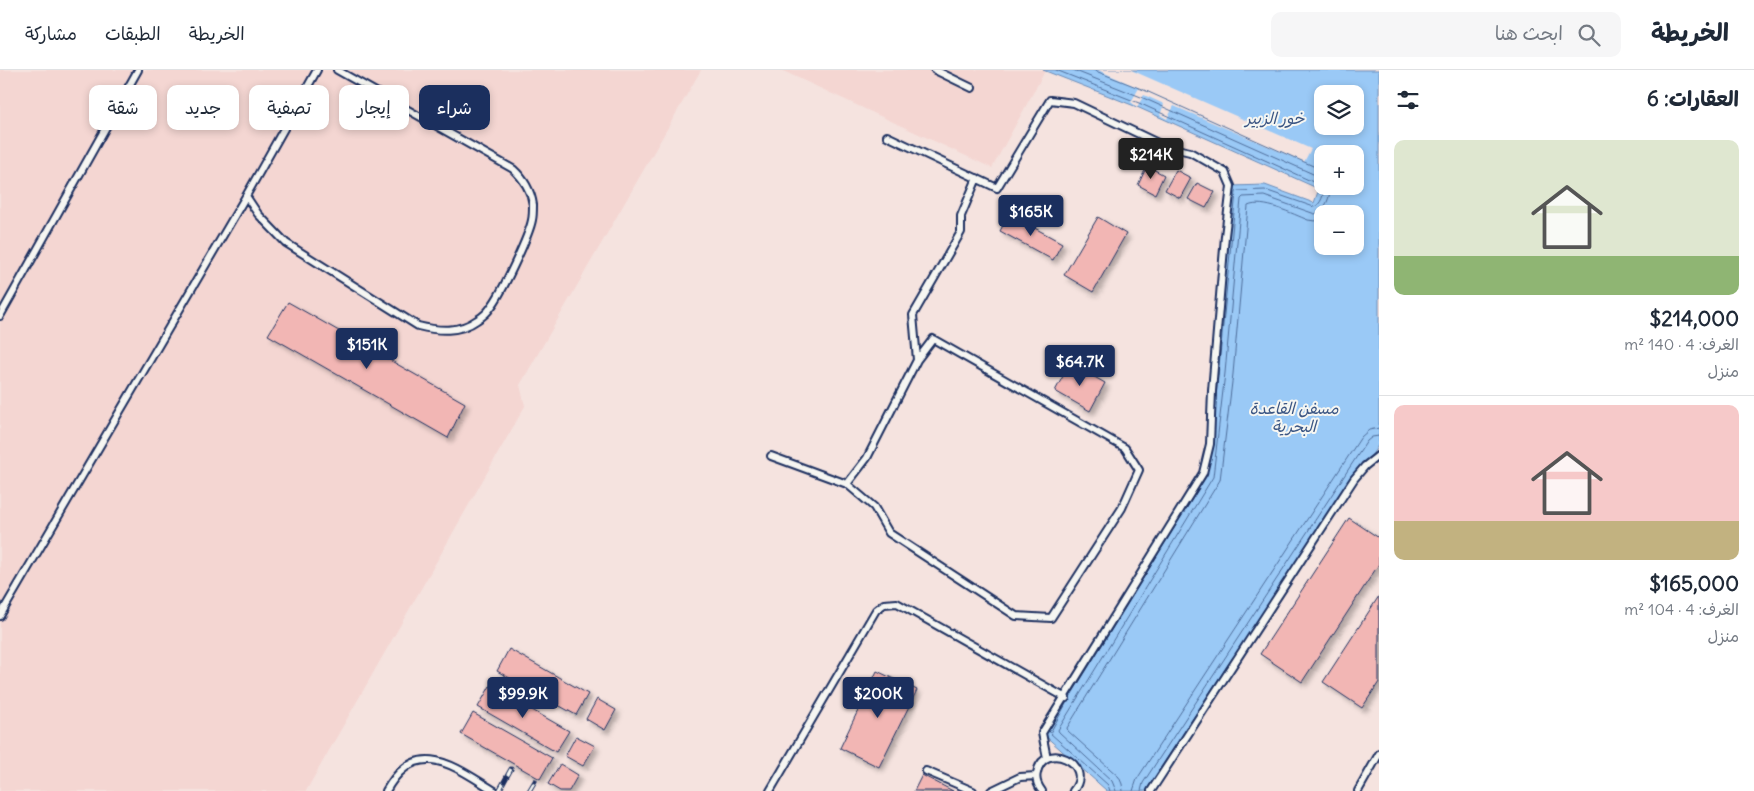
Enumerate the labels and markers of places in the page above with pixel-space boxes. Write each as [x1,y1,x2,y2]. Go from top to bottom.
pin: $214K [1116,138,1186,180]
pin: $165K [996,194,1066,237]
pin: $151K [332,328,402,370]
pin: $64.7K [1039,344,1121,387]
pin: $99.9K [482,676,564,719]
pin: $200K [843,676,913,719]

